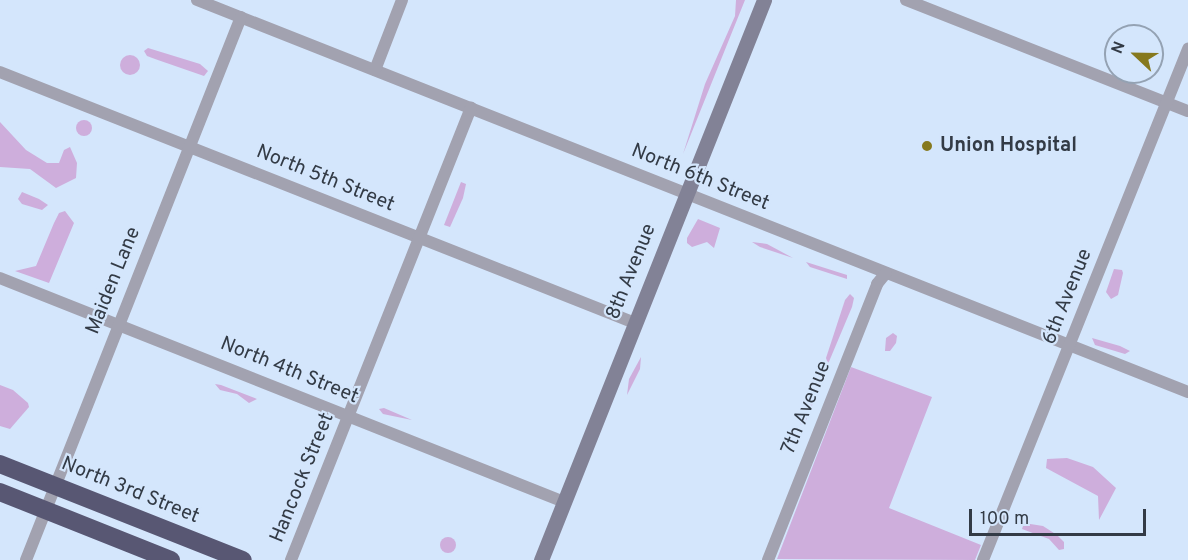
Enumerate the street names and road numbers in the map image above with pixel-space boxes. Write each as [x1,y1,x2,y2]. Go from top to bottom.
street label: North 6th Street [628,139,772,217]
street label: North 5th Street [252,140,398,218]
street label: 8th Avenue [602,220,662,324]
street label: Maiden Lane [82,224,146,338]
street label: 6th Avenue [1038,245,1098,349]
street label: North 4th Street [216,332,362,410]
street label: 7th Avenue [777,357,837,459]
street label: Hancock Street [266,410,340,546]
street label: North 3rd Street [57,452,203,530]

